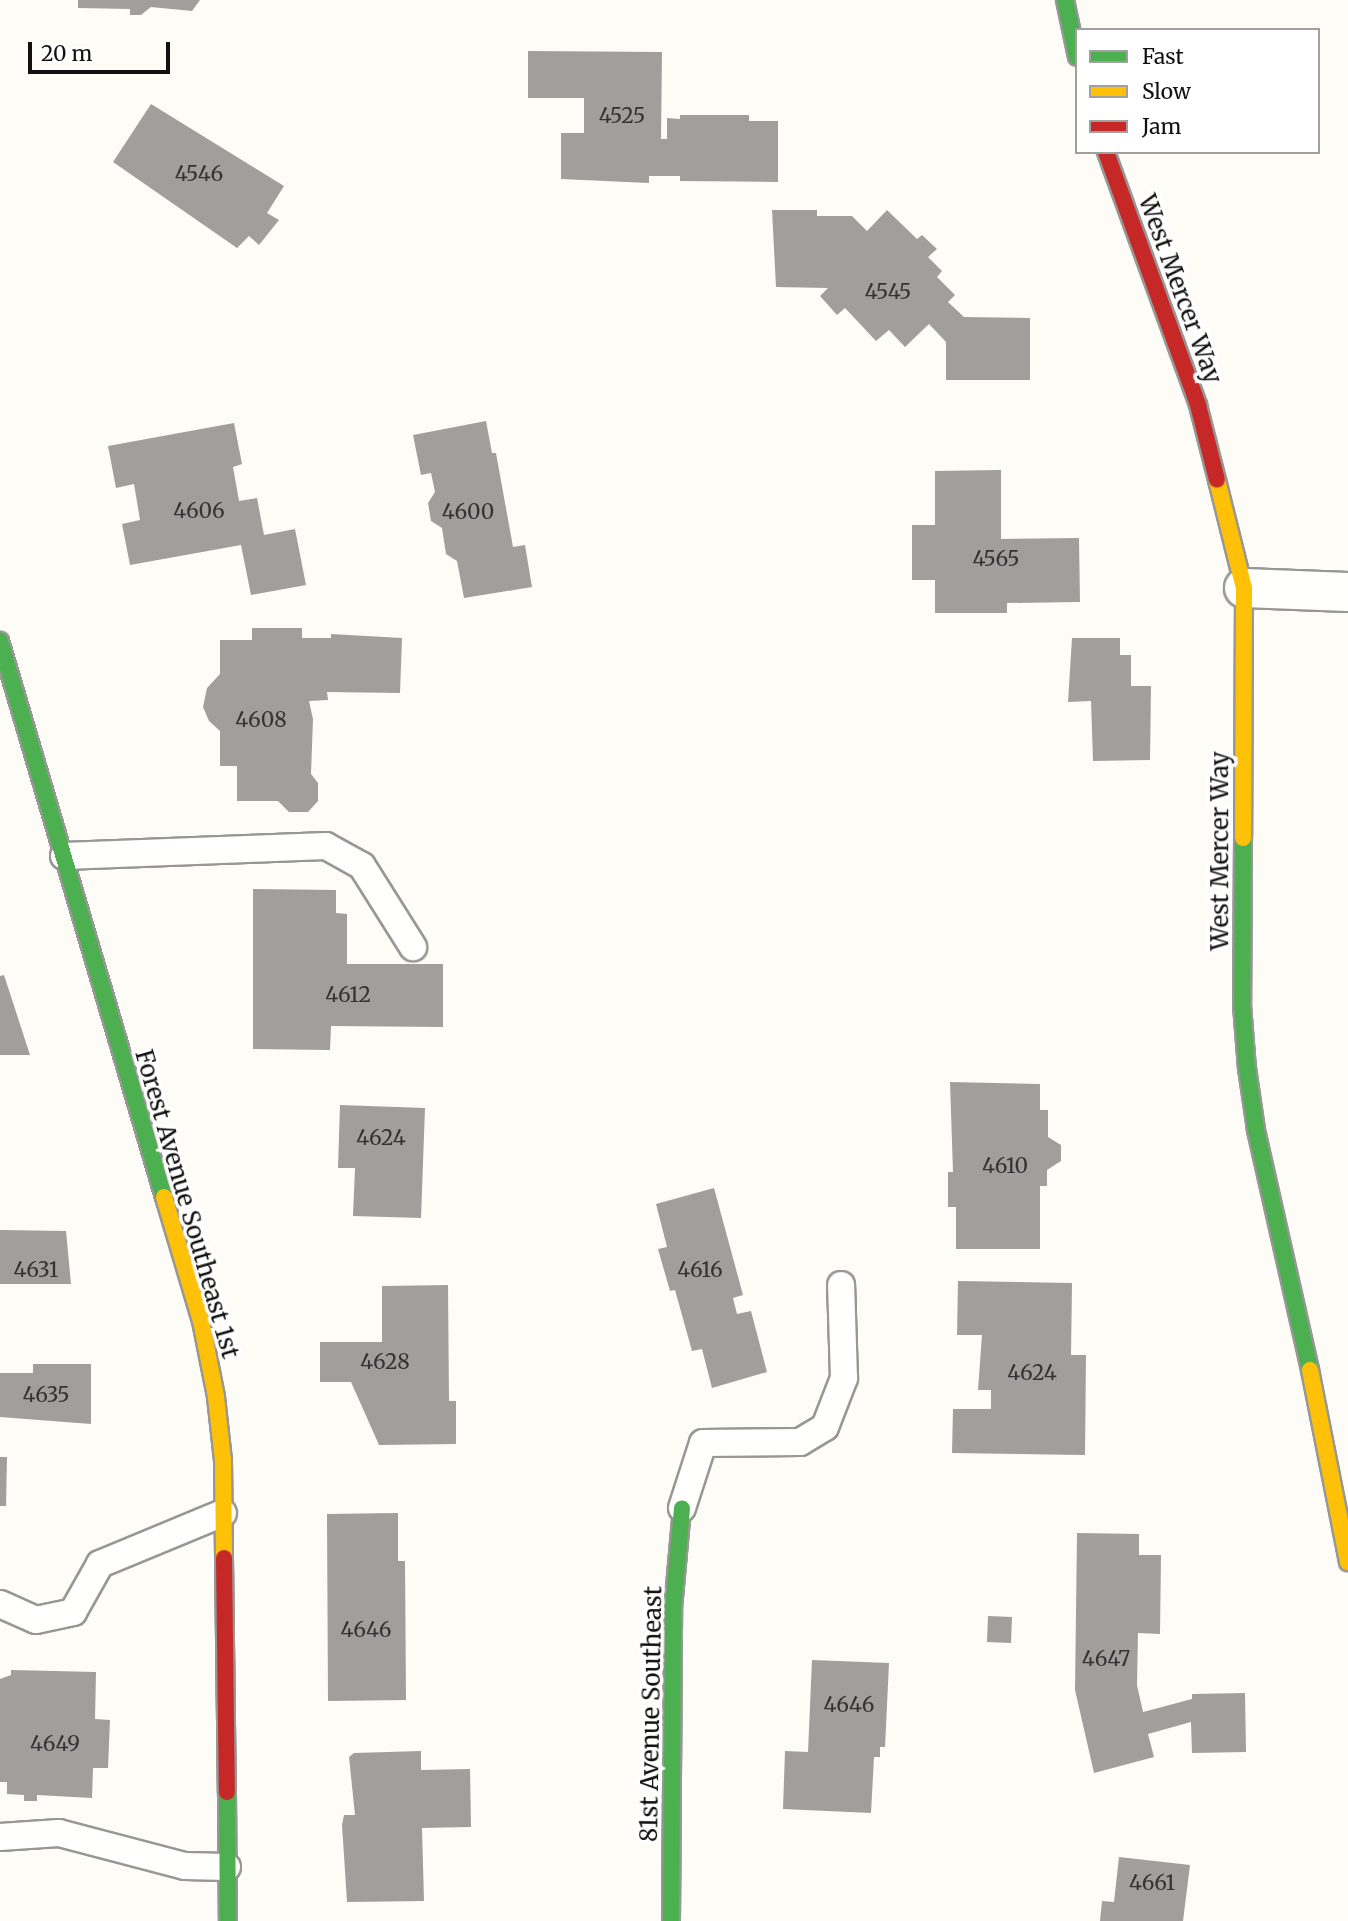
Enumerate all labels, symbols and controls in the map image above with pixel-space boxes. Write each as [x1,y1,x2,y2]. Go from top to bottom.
scale bar [32,28,173,72]
legend [1075,28,1320,154]
text: 20 m [41,40,92,67]
text: Fast [1142,43,1184,70]
text: Slow [1142,78,1191,105]
house number: 4525 [599,103,645,129]
text: Jam [1142,113,1181,140]
house number: 4546 [175,161,223,187]
street label: West Mercer Way [1132,191,1228,387]
house number: 4545 [865,279,911,305]
house number: 4606 [173,498,225,524]
house number: 4600 [442,499,494,525]
house number: 4565 [972,546,1020,572]
house number: 4608 [235,707,287,733]
street label: West Mercer Way [1206,752,1234,950]
house number: 4612 [325,982,371,1008]
street label: Forest Avenue Southeast 1st [129,1046,245,1362]
house number: 4624 [356,1125,406,1151]
house number: 4610 [982,1153,1028,1179]
house number: 4631 [14,1257,58,1283]
house number: 4616 [677,1257,723,1283]
house number: 4628 [360,1349,410,1375]
house number: 4624 [1007,1360,1057,1386]
house number: 4635 [22,1382,70,1408]
street label: 81st Avenue Southeast [634,1586,668,1842]
house number: 4646 [341,1617,391,1643]
house number: 4647 [1082,1646,1130,1672]
house number: 4646 [824,1692,874,1718]
house number: 4649 [30,1731,80,1757]
house number: 4661 [1129,1870,1175,1896]

